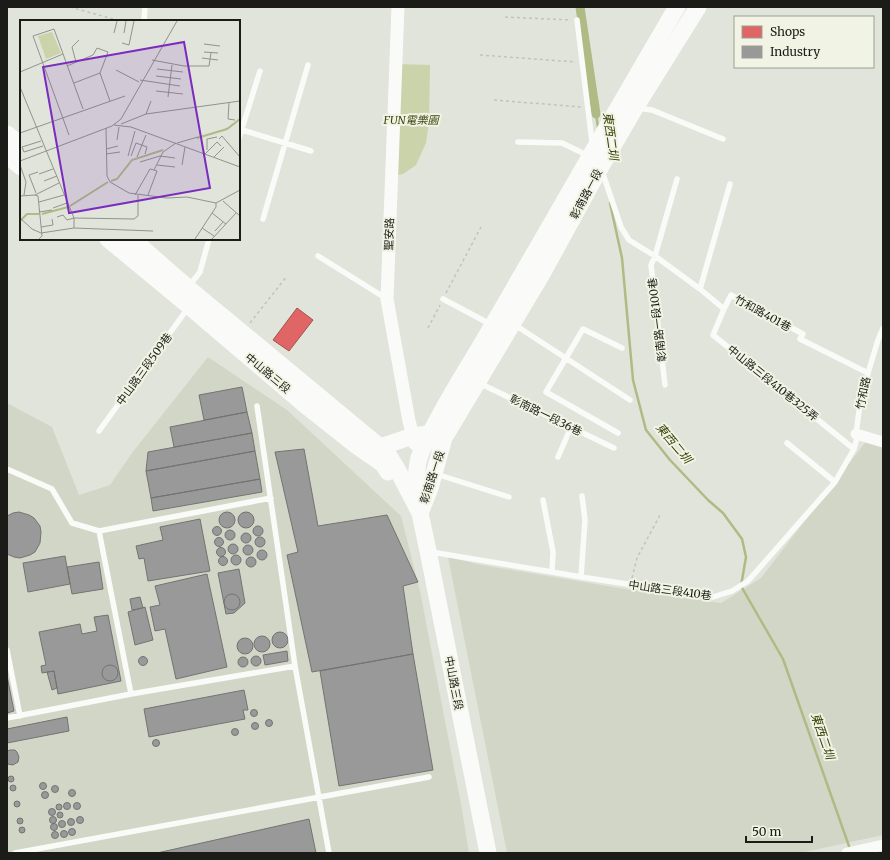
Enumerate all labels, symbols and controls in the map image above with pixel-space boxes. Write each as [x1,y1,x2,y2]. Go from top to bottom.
legend [734,16,874,68]
inset map [20,20,240,240]
text: Shops [770,24,805,39]
text: Industry [770,44,820,59]
water label: 東西二圳 [600,111,622,163]
park label: FUN電樂園 [382,113,441,127]
street label: 彰南路一段 [567,166,605,222]
street label: 聖安路 [381,217,397,251]
street label: 彰南路一段100巷 [645,277,669,363]
street label: 竹和路401巷 [732,292,794,334]
street label: 中山路三段509巷 [113,330,175,408]
street label: 中山路三段410巷325弄 [725,342,821,424]
street label: 中山路三段 [242,350,294,396]
street label: 竹和路 [853,375,873,411]
street label: 彰南路一段36巷 [508,391,584,439]
water label: 東西二圳 [653,420,696,468]
street label: 彰南路一段 [417,449,447,505]
street label: 中山路三段410巷 [628,577,712,603]
street label: 中山路三段 [442,655,466,711]
water label: 東西二圳 [808,711,839,763]
scale bar [746,818,812,844]
text: 50 m [752,824,781,839]

